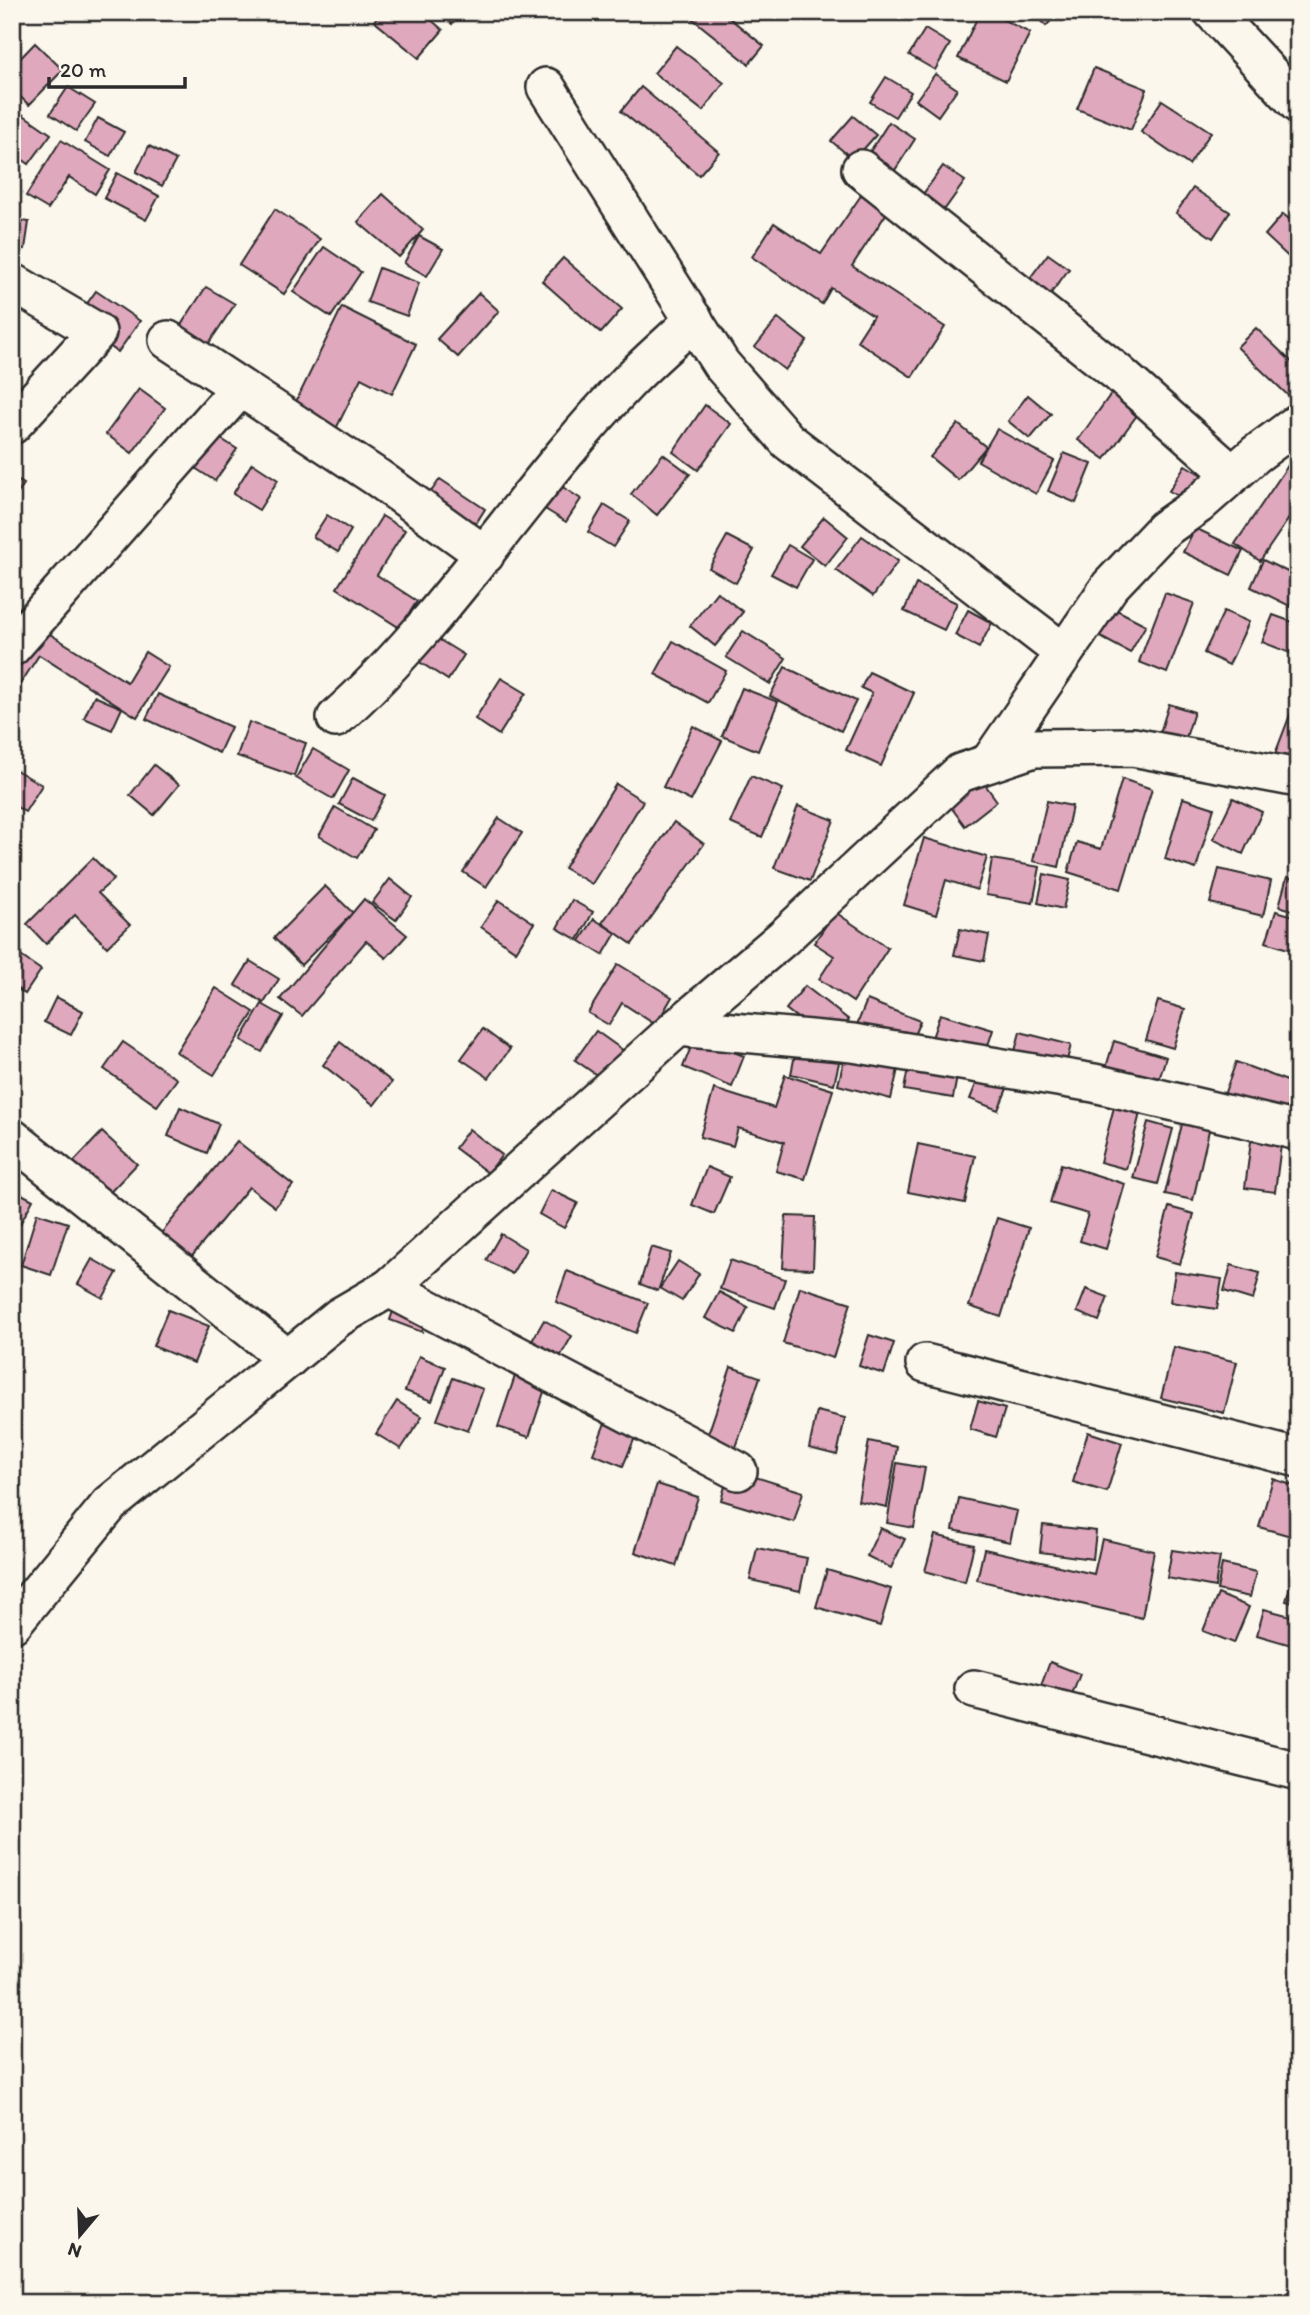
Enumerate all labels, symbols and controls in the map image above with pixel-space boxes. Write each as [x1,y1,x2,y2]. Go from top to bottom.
scale bar [49,46,186,90]
text: 20 m [60,57,107,82]
north arrow [46,2200,116,2270]
text: N [65,2238,84,2264]

